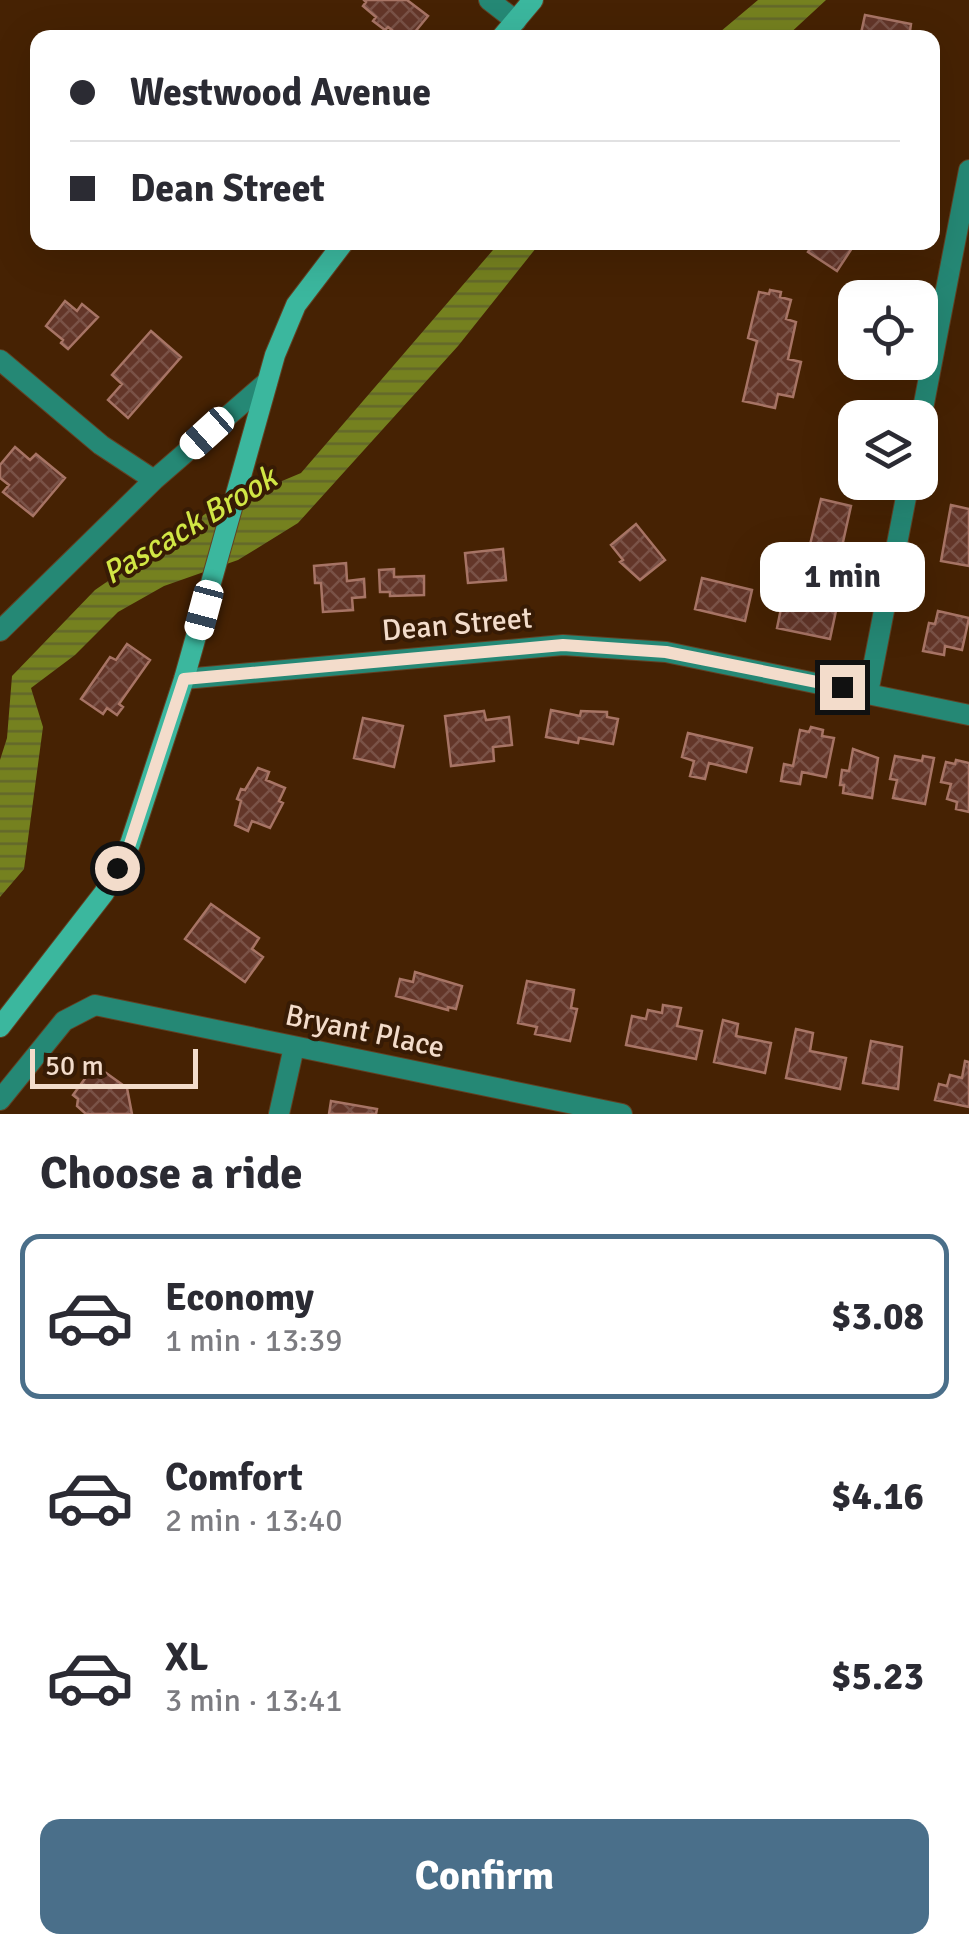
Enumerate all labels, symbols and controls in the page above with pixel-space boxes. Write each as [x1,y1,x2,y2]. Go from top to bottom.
text: Westwood Avenue [130,69,431,116]
text: Dean Street [130,165,325,212]
map controls [838,280,938,500]
button: locate [838,280,938,380]
button: layers [838,400,938,500]
car [175,402,239,464]
water label: Pascack Brook [95,457,286,593]
callout: 1 min [760,542,924,612]
text: 1 min [804,557,881,596]
car [182,577,226,643]
street label: Dean Street [380,599,534,649]
route end [820,665,865,710]
route start [95,846,140,891]
street label: Bryant Place [282,997,448,1066]
scale bar [30,1044,198,1088]
text: 50 m [45,1049,104,1083]
text: Choose a ride [40,1146,303,1201]
icon: car [45,1272,135,1362]
text: Economy [165,1274,314,1321]
text: $3.08 [831,1293,924,1340]
text: 1 min · 13:39 [165,1321,343,1360]
icon: car [45,1452,135,1542]
text: Comfort [165,1454,303,1501]
text: $4.16 [831,1473,924,1520]
text: 2 min · 13:40 [165,1501,343,1540]
icon: car [45,1632,135,1722]
text: XL [165,1634,208,1681]
text: $5.23 [831,1653,924,1700]
text: 3 min · 13:41 [165,1681,343,1720]
button: Confirm [40,1819,929,1934]

